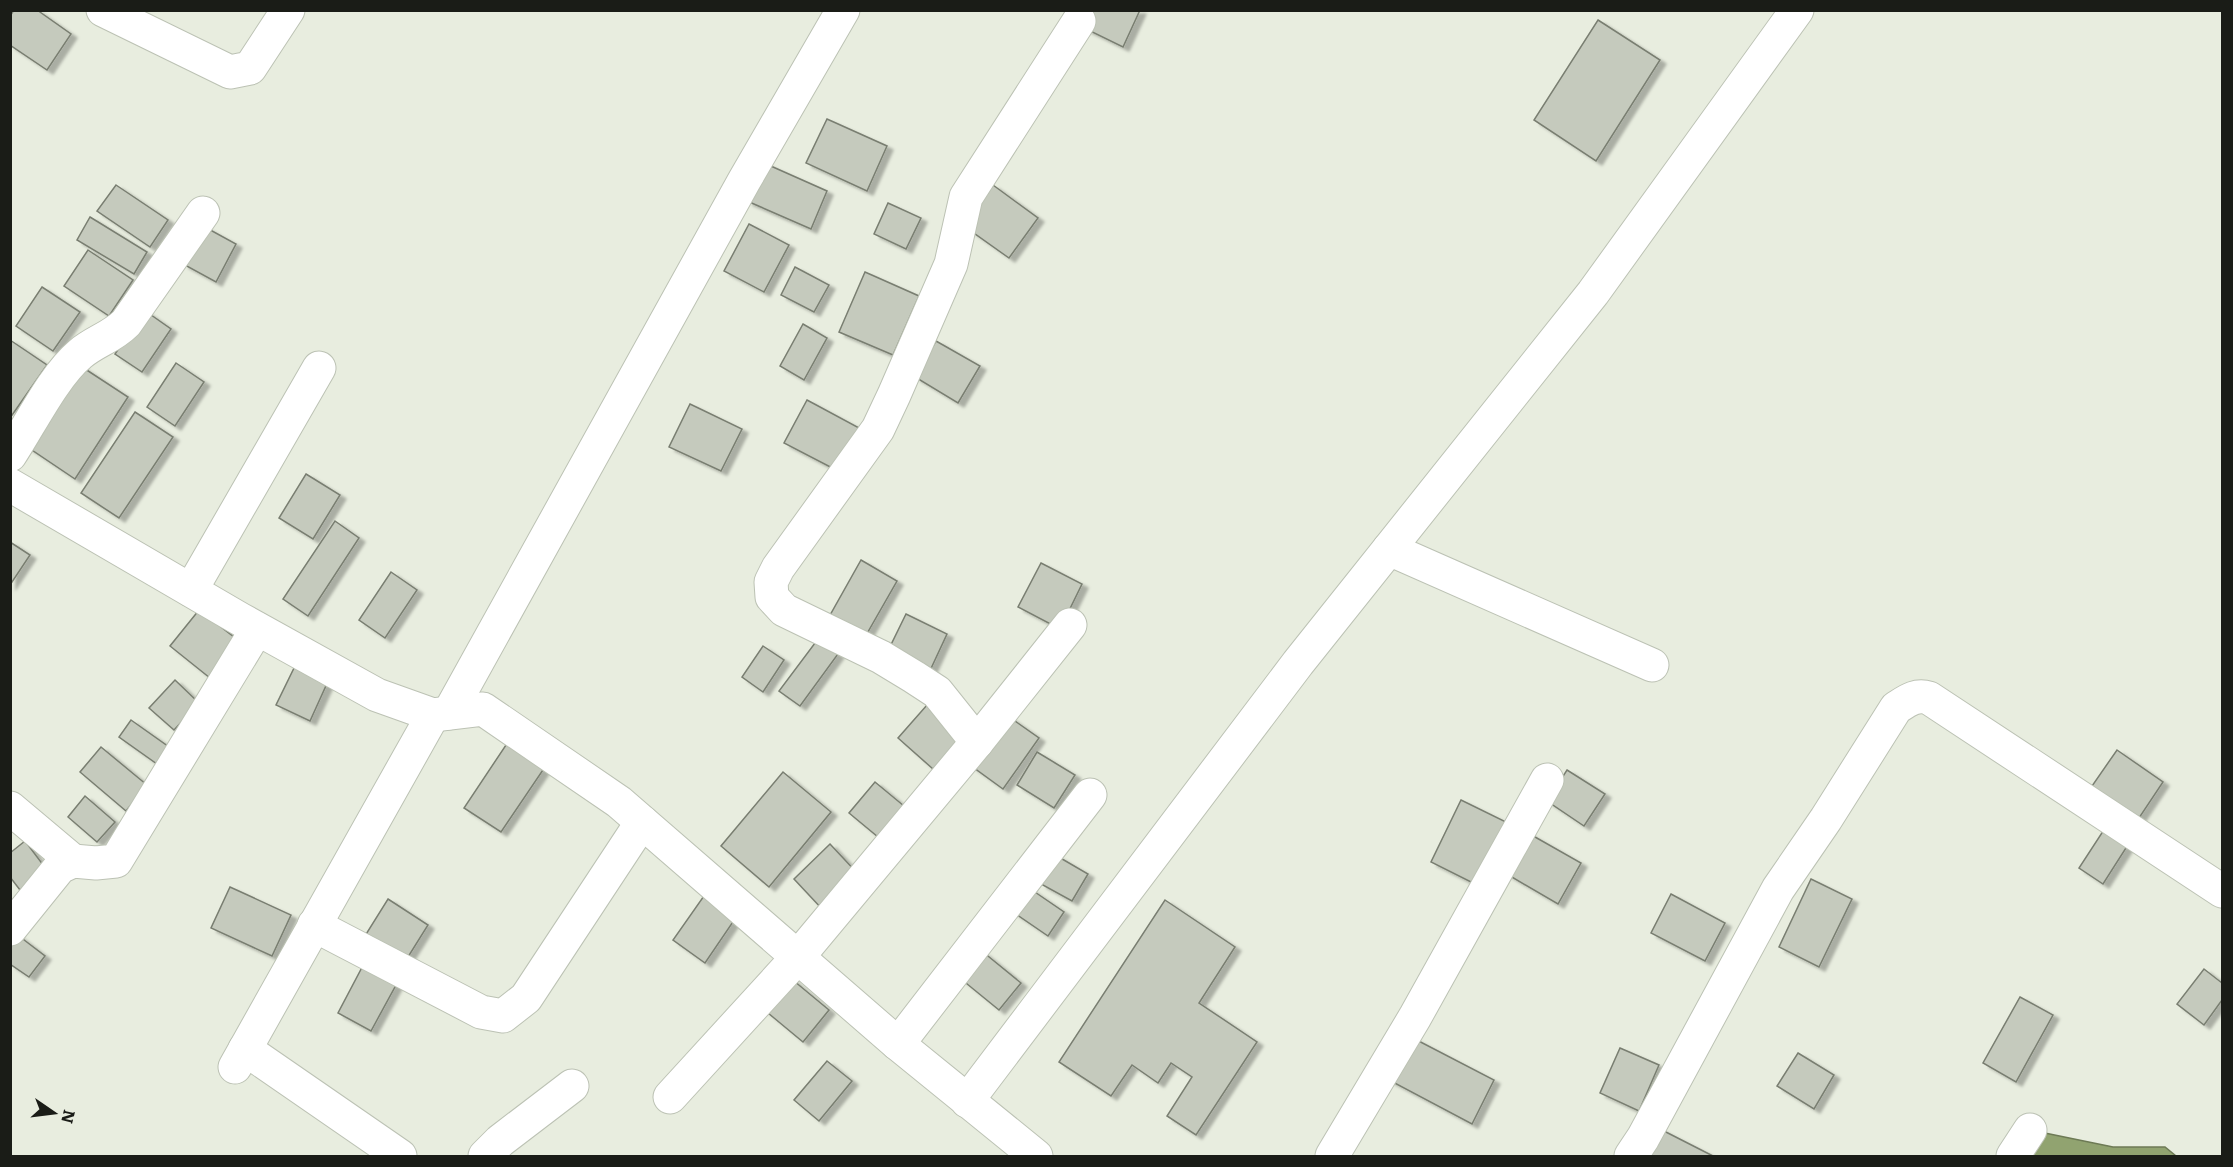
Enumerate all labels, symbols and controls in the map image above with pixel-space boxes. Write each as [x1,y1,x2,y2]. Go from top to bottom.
north arrow [24,1083,84,1143]
text: N [56,1107,83,1126]

